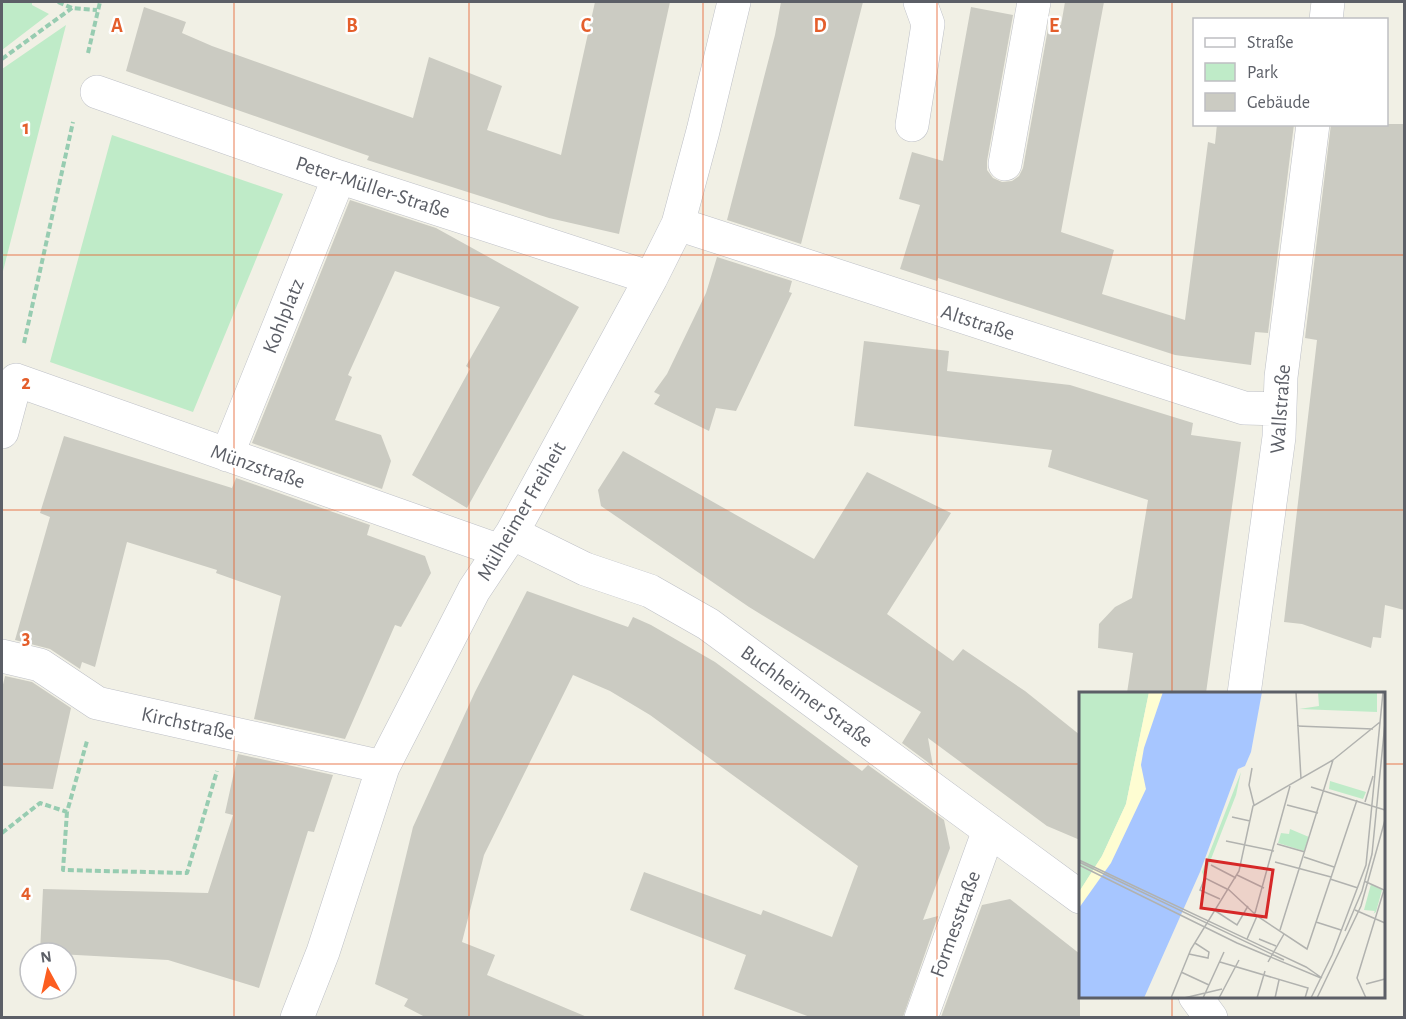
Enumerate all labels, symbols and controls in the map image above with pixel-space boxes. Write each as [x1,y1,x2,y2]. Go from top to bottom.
text: A [111,16,123,36]
text: B [346,16,358,36]
text: C [581,16,592,36]
text: D [813,16,827,36]
text: E [1049,16,1059,36]
legend [1193,18,1388,126]
text: Straße [1247,34,1293,52]
text: Park [1247,64,1279,82]
text: Gebäude [1247,94,1310,112]
text: 1 [22,118,30,138]
street label: Peter-Müller-Straße [293,153,453,222]
street label: Kohlplatz [259,276,308,356]
street label: Altstraße [938,301,1017,344]
street label: Wallstraße [1267,364,1294,455]
text: 2 [21,373,31,393]
street label: Mülheimer Freiheit [473,438,570,584]
street label: Münzstraße [208,441,308,492]
text: 3 [22,628,30,648]
street label: Buchheimer Straße [737,642,877,751]
inset map [1079,692,1385,998]
street label: Kirchstraße [140,703,236,744]
street label: Formesstraße [927,868,984,980]
text: 4 [21,882,31,902]
north arrow [18,941,78,1001]
text: N [39,948,53,966]

